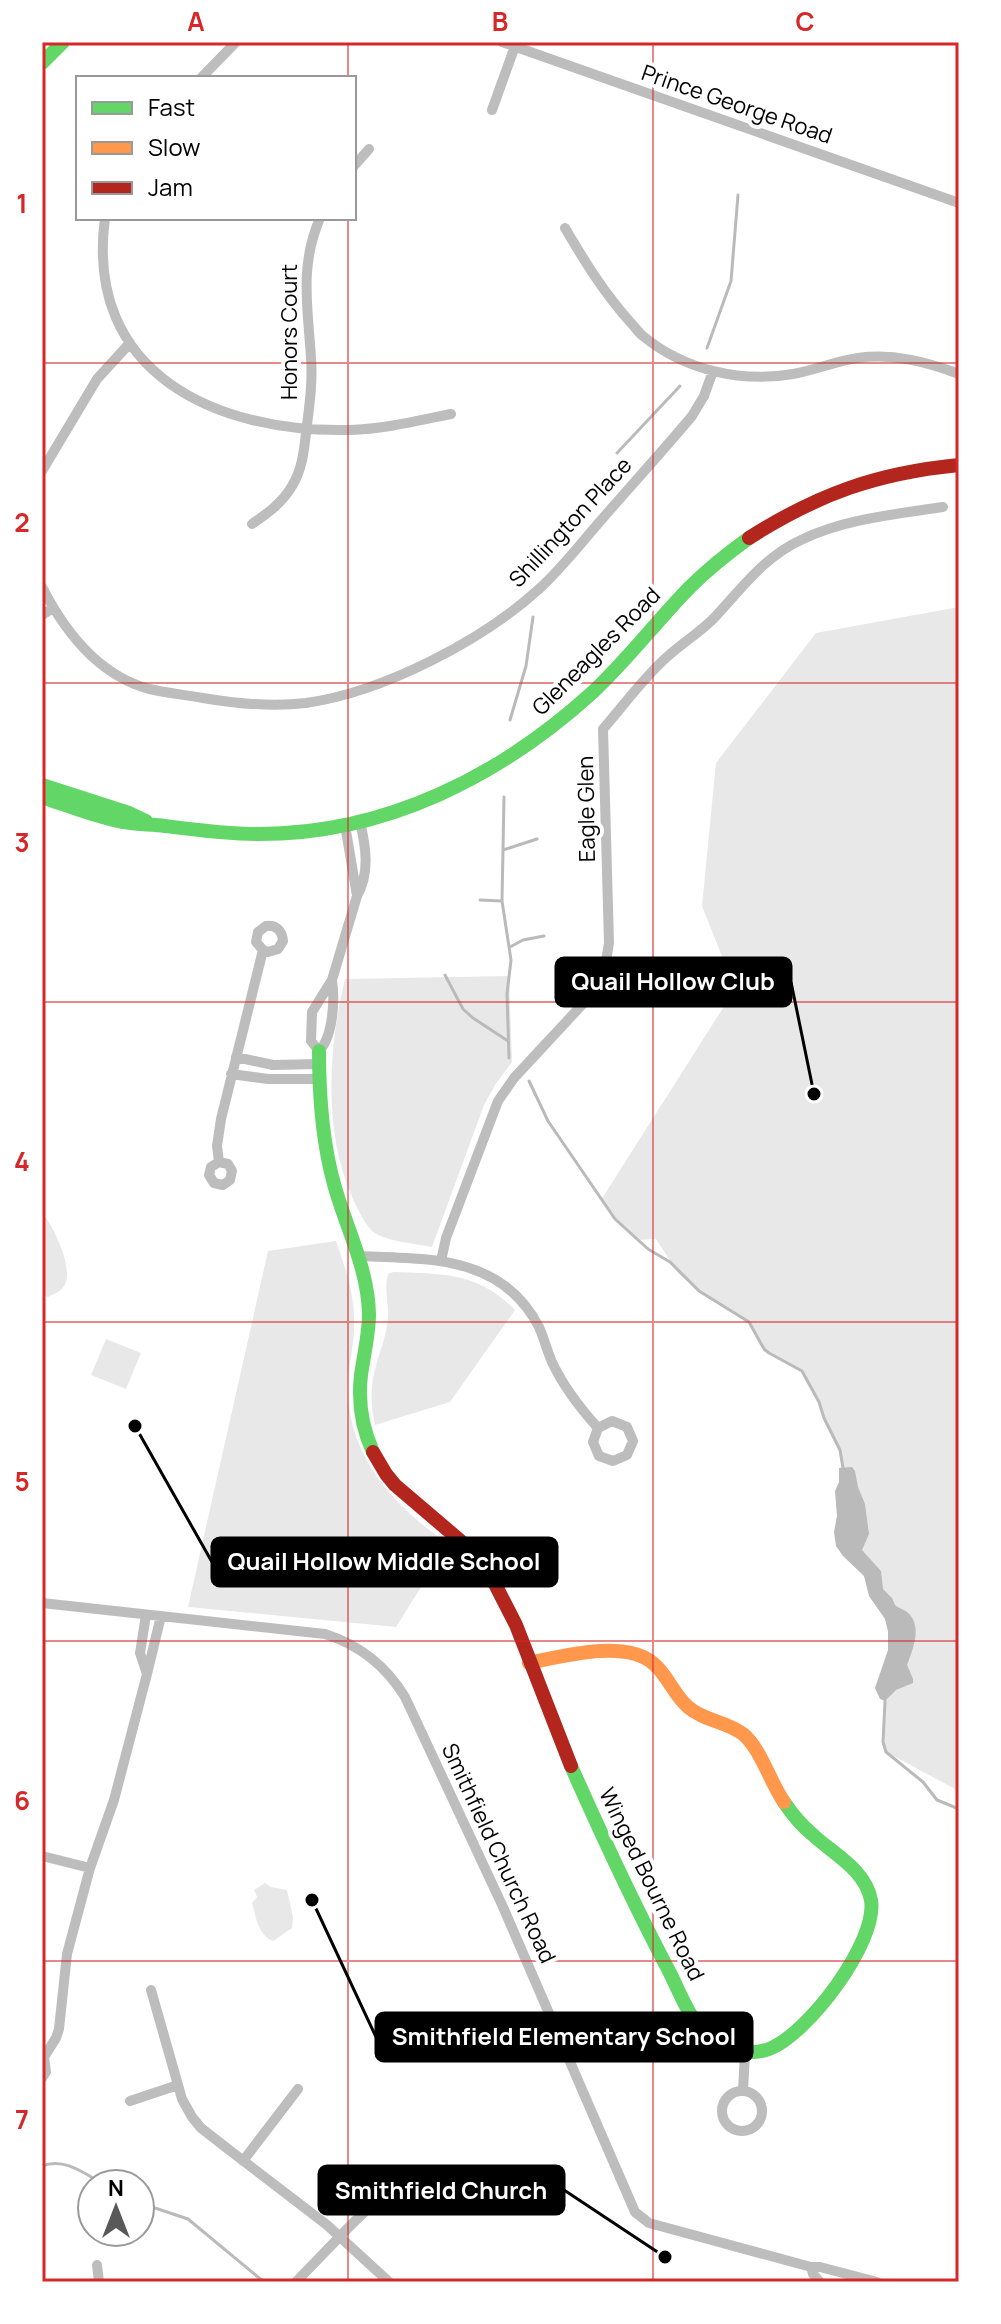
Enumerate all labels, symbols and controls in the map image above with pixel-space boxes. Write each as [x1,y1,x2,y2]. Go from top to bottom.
text: A [187,3,205,39]
text: B [492,3,508,39]
text: C [795,3,815,39]
street label: Prince George Road [638,57,836,151]
legend [76,76,356,220]
text: Fast [148,90,195,123]
text: Slow [148,130,201,163]
text: Jam [148,170,193,203]
text: 1 [16,185,28,221]
street label: Honors Court [274,264,304,400]
street label: Shillington Place [502,450,638,593]
text: 2 [14,504,30,540]
street label: Gleneagles Road [525,580,667,722]
street label: Eagle Glen [570,756,602,862]
text: 3 [14,824,30,860]
callout: Quail Hollow Club [556,958,791,1006]
text: Quail Hollow Club [571,964,775,997]
text: 4 [14,1143,30,1179]
text: 5 [14,1463,30,1499]
callout: Quail Hollow Middle School [212,1538,557,1586]
text: Quail Hollow Middle School [228,1544,540,1577]
street label: Smithfield Church Road [435,1738,563,1968]
text: 6 [14,1782,30,1818]
street label: Winged Bourne Road [592,1782,712,1986]
callout: Smithfield Elementary School [376,2013,752,2061]
text: Smithfield Elementary School [392,2019,736,2052]
text: 7 [15,2101,29,2137]
callout: Smithfield Church [319,2166,564,2214]
north arrow [76,2168,156,2248]
text: N [108,2173,124,2203]
text: Smithfield Church [335,2173,547,2206]

